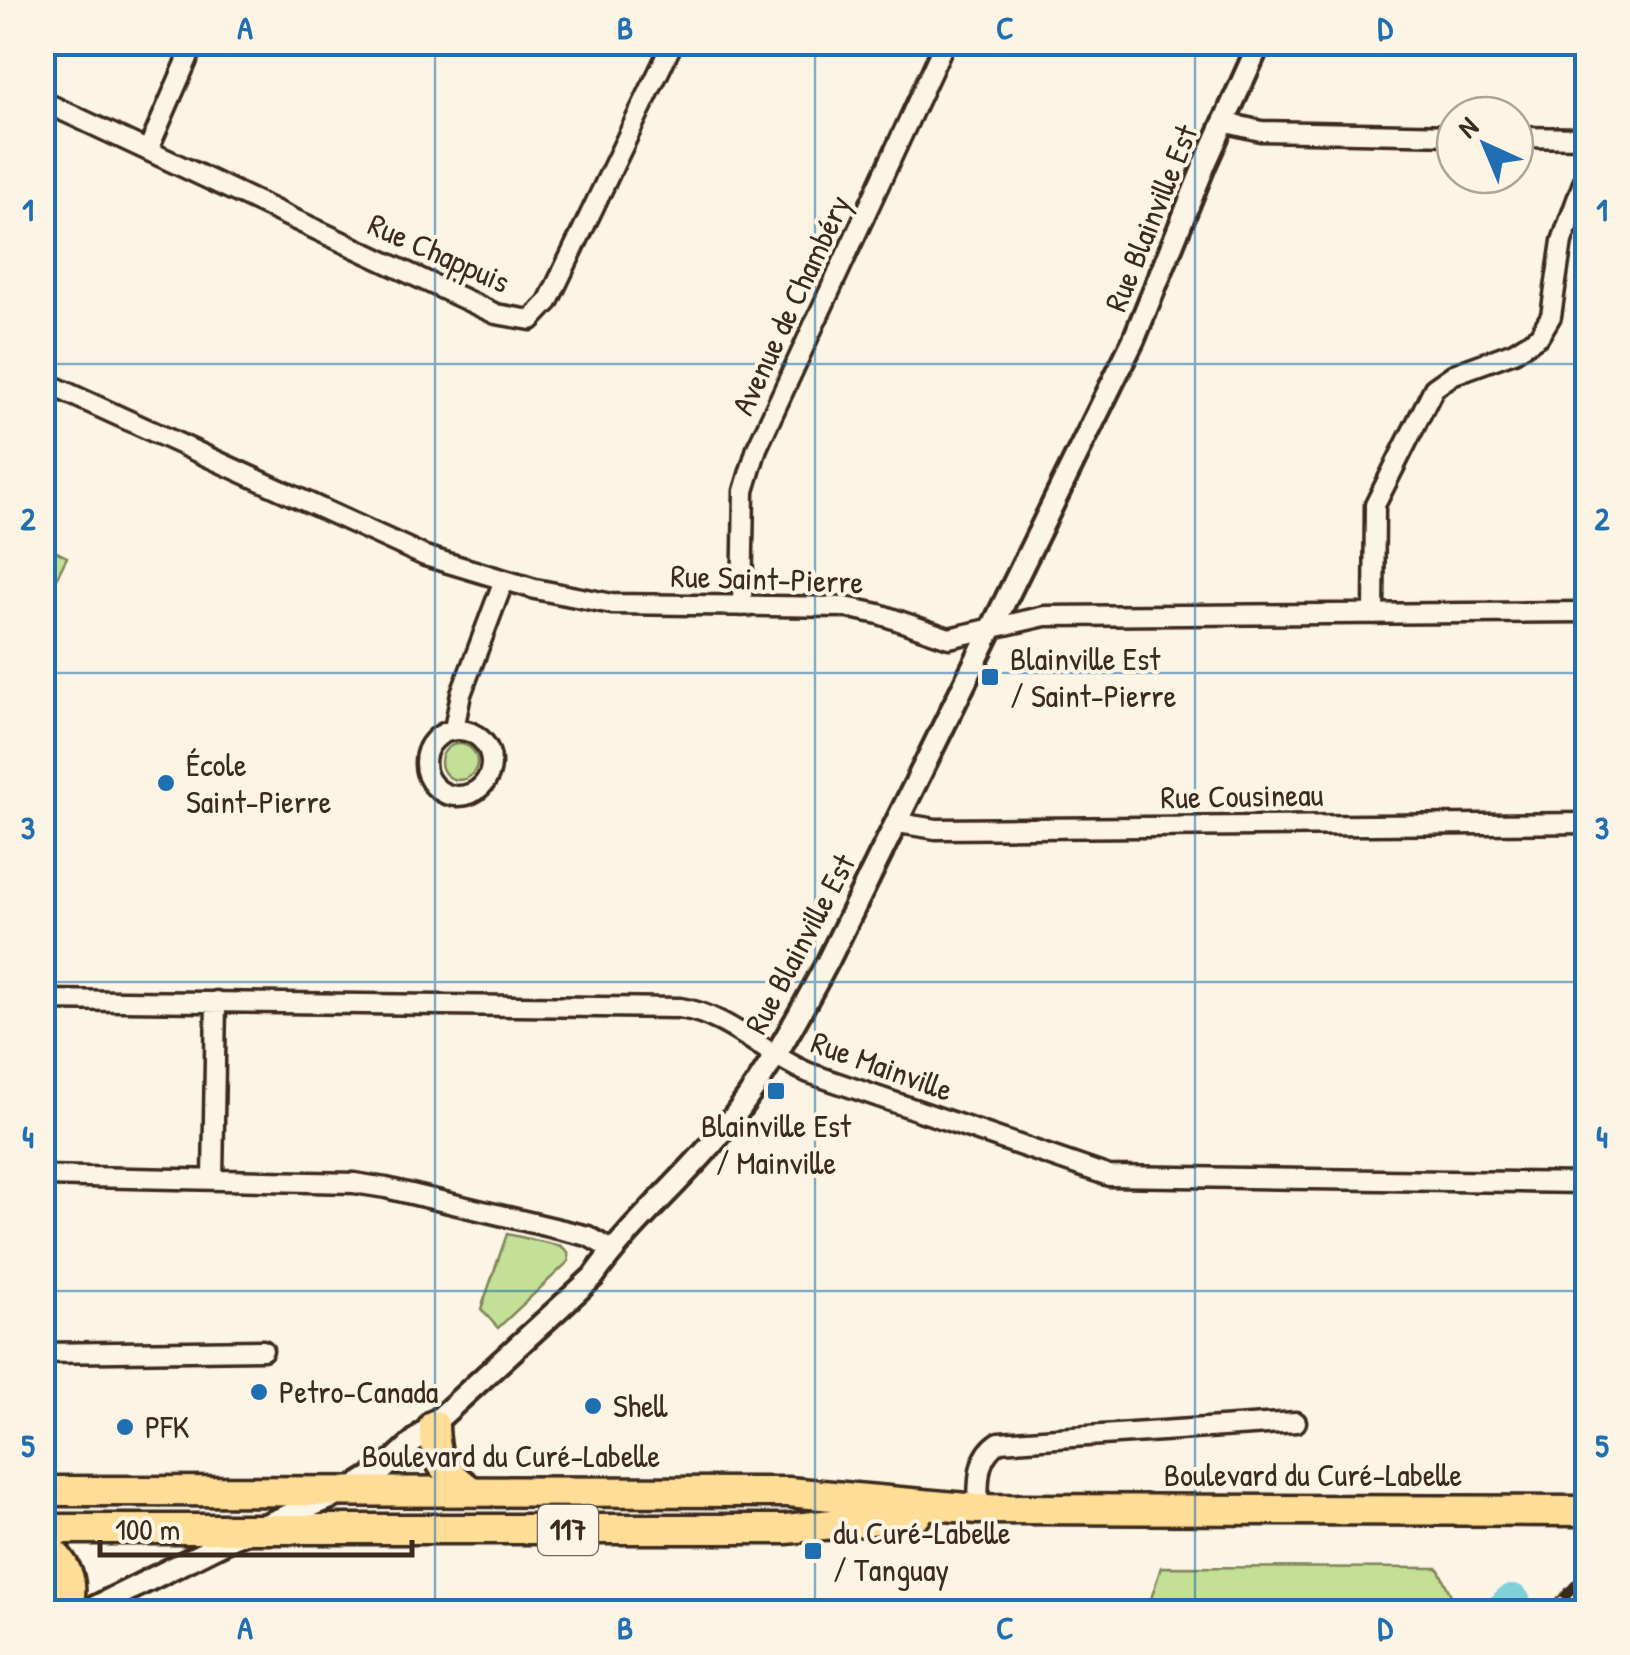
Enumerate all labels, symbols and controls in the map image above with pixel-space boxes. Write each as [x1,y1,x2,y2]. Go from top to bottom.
text: A [237,6,253,49]
text: B [617,6,633,49]
text: C [996,6,1014,49]
text: D [1377,6,1393,49]
north arrow [1435,95,1535,195]
text: N [1449,108,1486,146]
street label: Rue Blainville Est [1094,117,1208,318]
text: 1 [22,188,34,231]
street label: Avenue de Chambéry [721,188,860,422]
text: 1 [1596,188,1608,231]
street label: Rue Chappuis [362,202,517,303]
text: 2 [21,497,37,540]
text: 2 [1595,497,1611,540]
street label: Rue Saint-Pierre [670,554,864,603]
place label: Blainville Est / Saint-Pierre [1010,637,1177,717]
marker: Blainville Est / Saint-Pierre [979,666,1001,688]
place label: École Saint-Pierre [186,743,332,823]
marker: École Saint-Pierre [155,772,177,794]
street label: Rue Cousineau [1160,773,1324,818]
text: 3 [21,806,35,849]
text: 3 [1595,806,1609,849]
street label: Rue Blainville Est [734,846,865,1041]
street label: Rue Mainville [806,1020,959,1111]
marker: Blainville Est / Mainville [765,1080,787,1102]
place label: Blainville Est / Mainville [701,1104,852,1184]
text: 4 [22,1115,34,1158]
text: 4 [1596,1115,1608,1158]
place label: Petro-Canada [279,1370,438,1413]
marker: Petro-Canada [248,1381,270,1403]
place label: Shell [613,1384,668,1427]
marker: Shell [582,1395,604,1417]
place label: PFK [145,1405,189,1448]
marker: PFK [114,1416,136,1438]
text: 5 [21,1424,35,1467]
text: 5 [1595,1424,1609,1467]
street label: Boulevard du Curé-Labelle [362,1434,661,1477]
street label: Boulevard du Curé-Labelle [1164,1453,1463,1496]
scale bar [100,1495,412,1557]
road number: 117 [538,1505,598,1555]
text: 100 m [115,1509,180,1549]
place label: du Curé-Labelle / Tanguay [833,1511,1011,1591]
marker: du Curé-Labelle / Tanguay [802,1540,824,1562]
text: A [237,1606,253,1649]
text: B [617,1606,633,1649]
text: C [996,1606,1014,1649]
text: D [1377,1606,1393,1649]

